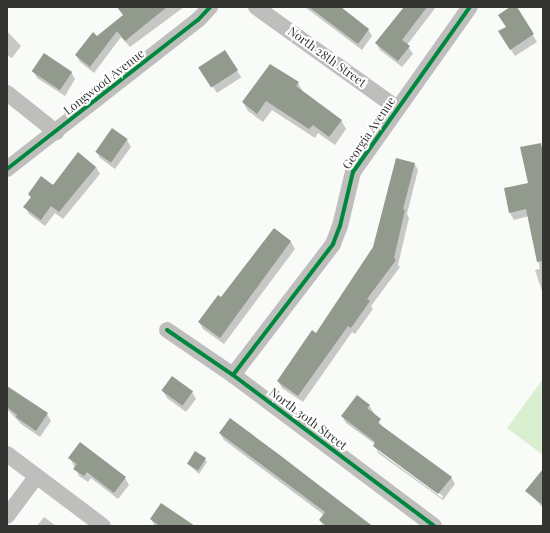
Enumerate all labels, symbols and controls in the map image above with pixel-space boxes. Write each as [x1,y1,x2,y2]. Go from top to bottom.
street label: North 28th Street [285,24,369,90]
street label: Longwood Avenue [61,46,147,118]
street label: Georgia Avenue [339,94,399,172]
street label: North 30th Street [266,385,350,453]

